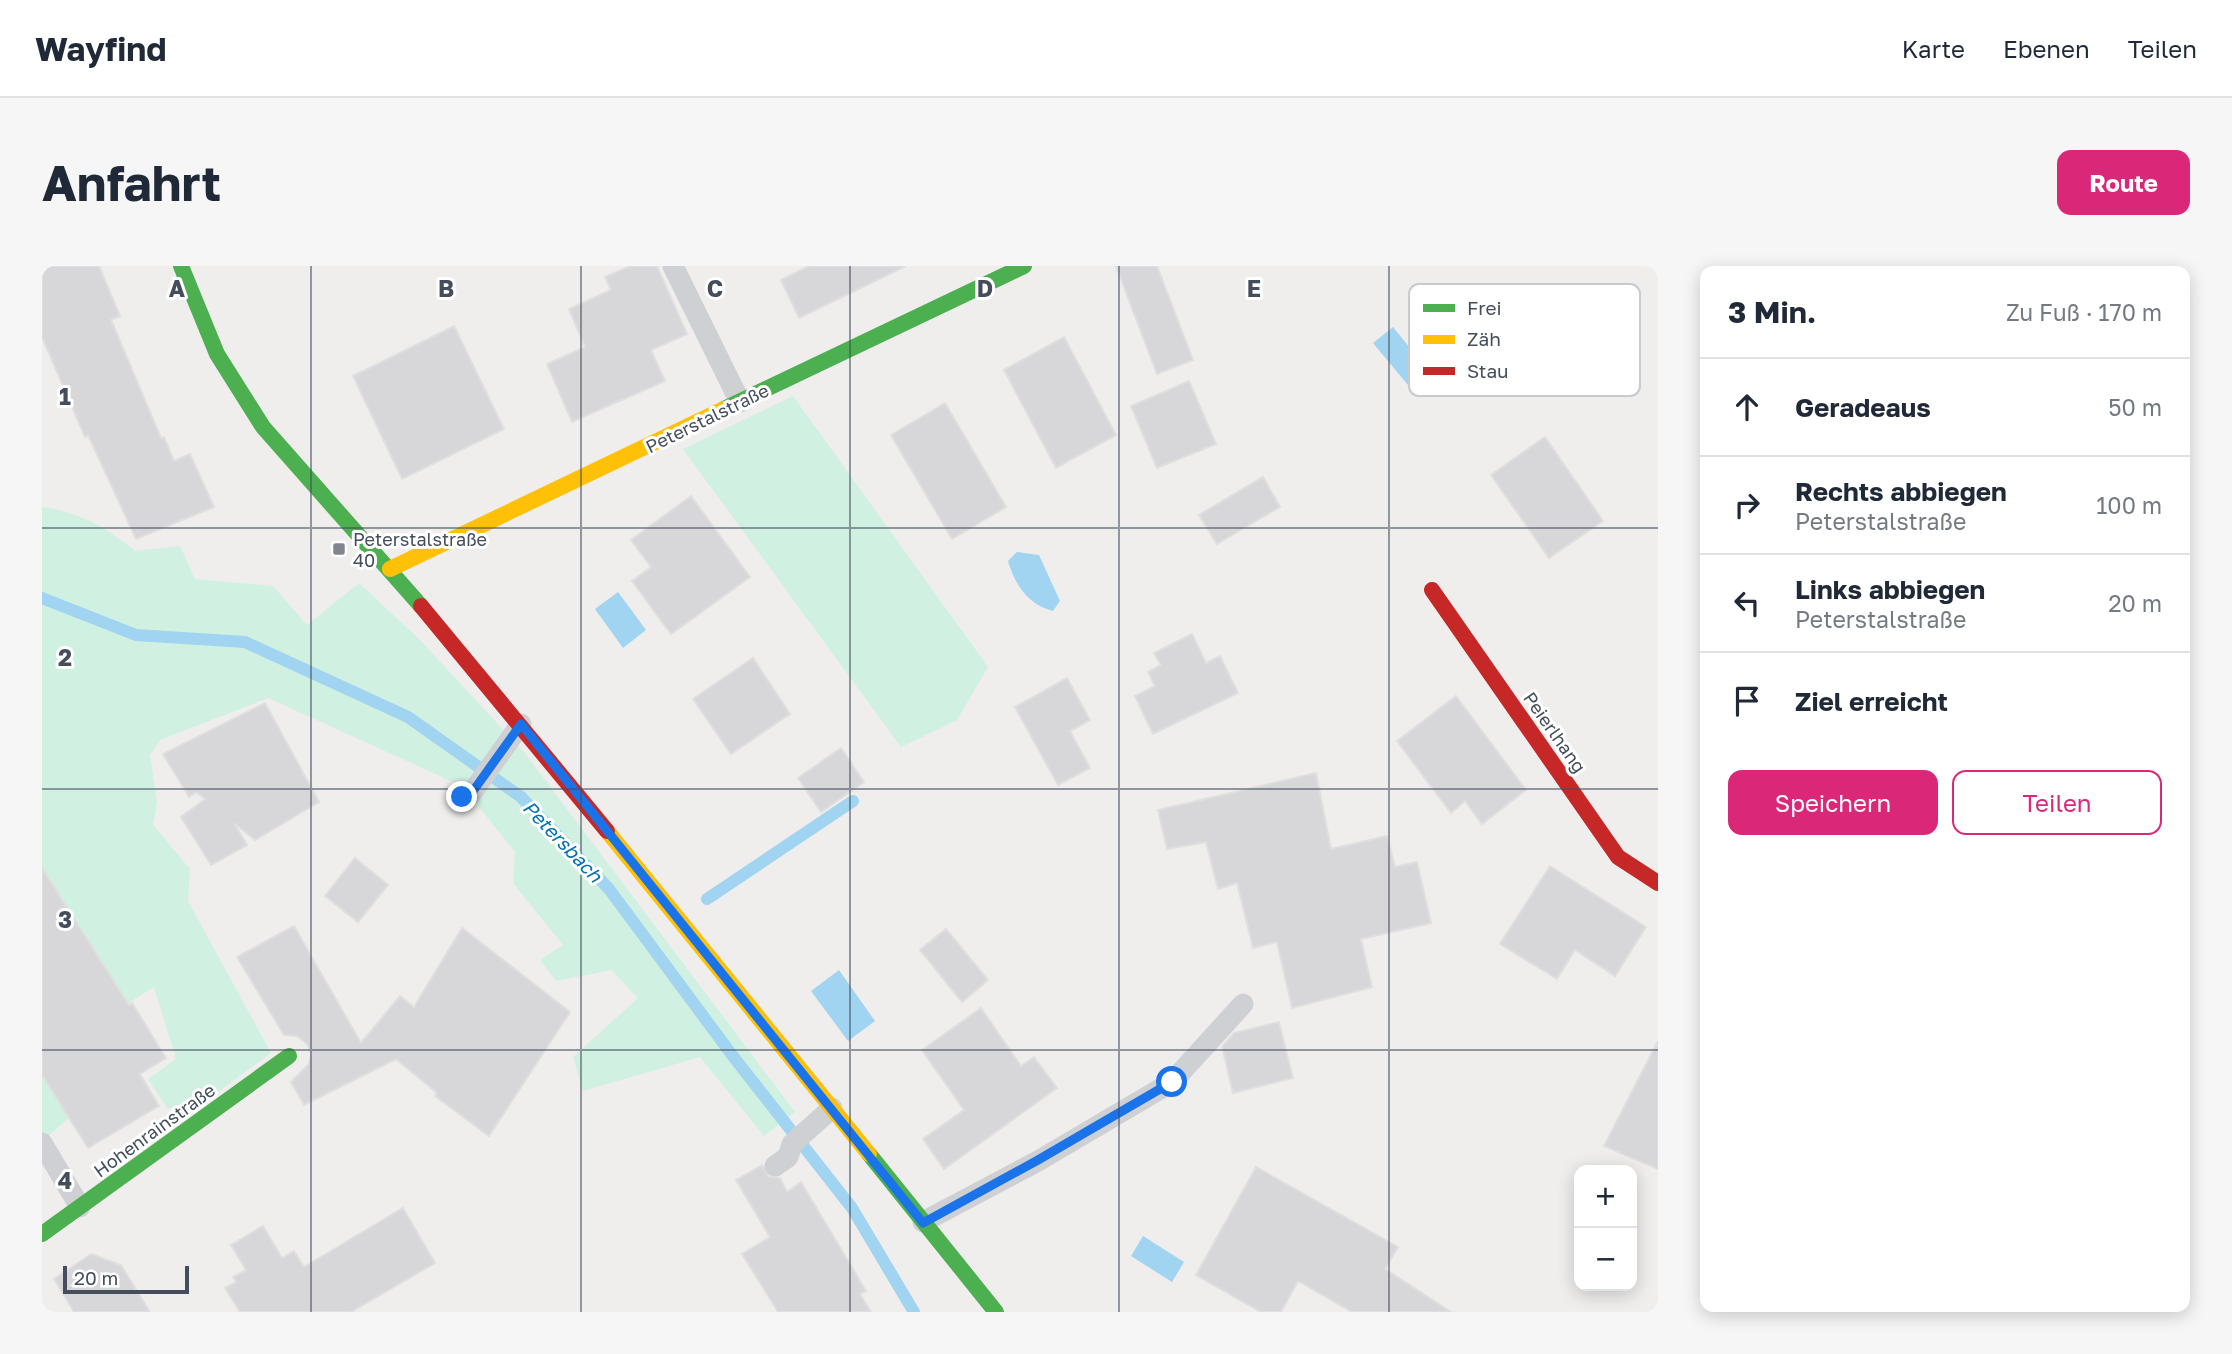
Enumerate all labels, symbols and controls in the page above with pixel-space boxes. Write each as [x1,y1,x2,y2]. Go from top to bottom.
text: Wayfind [35,29,166,68]
text: Karte [1902,34,1965,63]
text: Ebenen [2003,34,2090,63]
text: Teilen [2128,34,2197,63]
button: Route [2057,150,2190,215]
text: Anfahrt [42,153,221,212]
text: A [169,274,186,302]
text: B [438,274,454,302]
text: C [707,274,723,302]
text: D [977,274,993,302]
text: E [1247,274,1261,302]
legend [1409,284,1640,396]
text: 3 Min. [1728,294,1816,330]
text: Frei [1467,296,1502,319]
text: Zu Fuß · 170 m [2006,298,2162,326]
text: Zäh [1467,327,1501,350]
text: Stau [1467,359,1509,382]
street label: Peterstalstraße [642,379,772,457]
text: 1 [59,382,71,410]
icon: ahead [1728,388,1766,426]
text: Geradeaus [1795,392,1931,423]
text: 50 m [2108,393,2162,421]
text: Rechts abbiegen [1795,476,2007,507]
icon: right [1728,486,1766,524]
text: 100 m [2096,491,2162,519]
text: Peterstalstraße [1795,507,1966,535]
place label: Peterstalstraße 40 [353,528,487,571]
marker: Peterstalstraße 40 [331,541,347,557]
text: Links abbiegen [1795,574,1985,605]
icon: left [1728,584,1766,622]
text: 20 m [2108,589,2162,617]
text: Peterstalstraße [1795,605,1966,633]
text: 2 [58,643,72,671]
icon: arrive [1728,682,1766,720]
text: Ziel erreicht [1795,686,1948,717]
street label: Peierlhang [1519,687,1591,777]
button: Speichern [1728,770,1938,835]
button: Teilen [1952,770,2162,835]
route end [446,781,477,812]
water label: Petersbach [519,796,608,887]
text: 3 [58,905,72,933]
route start [1156,1066,1187,1097]
street label: Hohenrainstraße [89,1079,219,1181]
map controls [1574,1165,1637,1291]
button: + [1574,1165,1637,1228]
text: 4 [58,1166,72,1194]
button: − [1574,1228,1637,1291]
scale bar [63,1263,189,1295]
text: 20 m [74,1266,118,1289]

